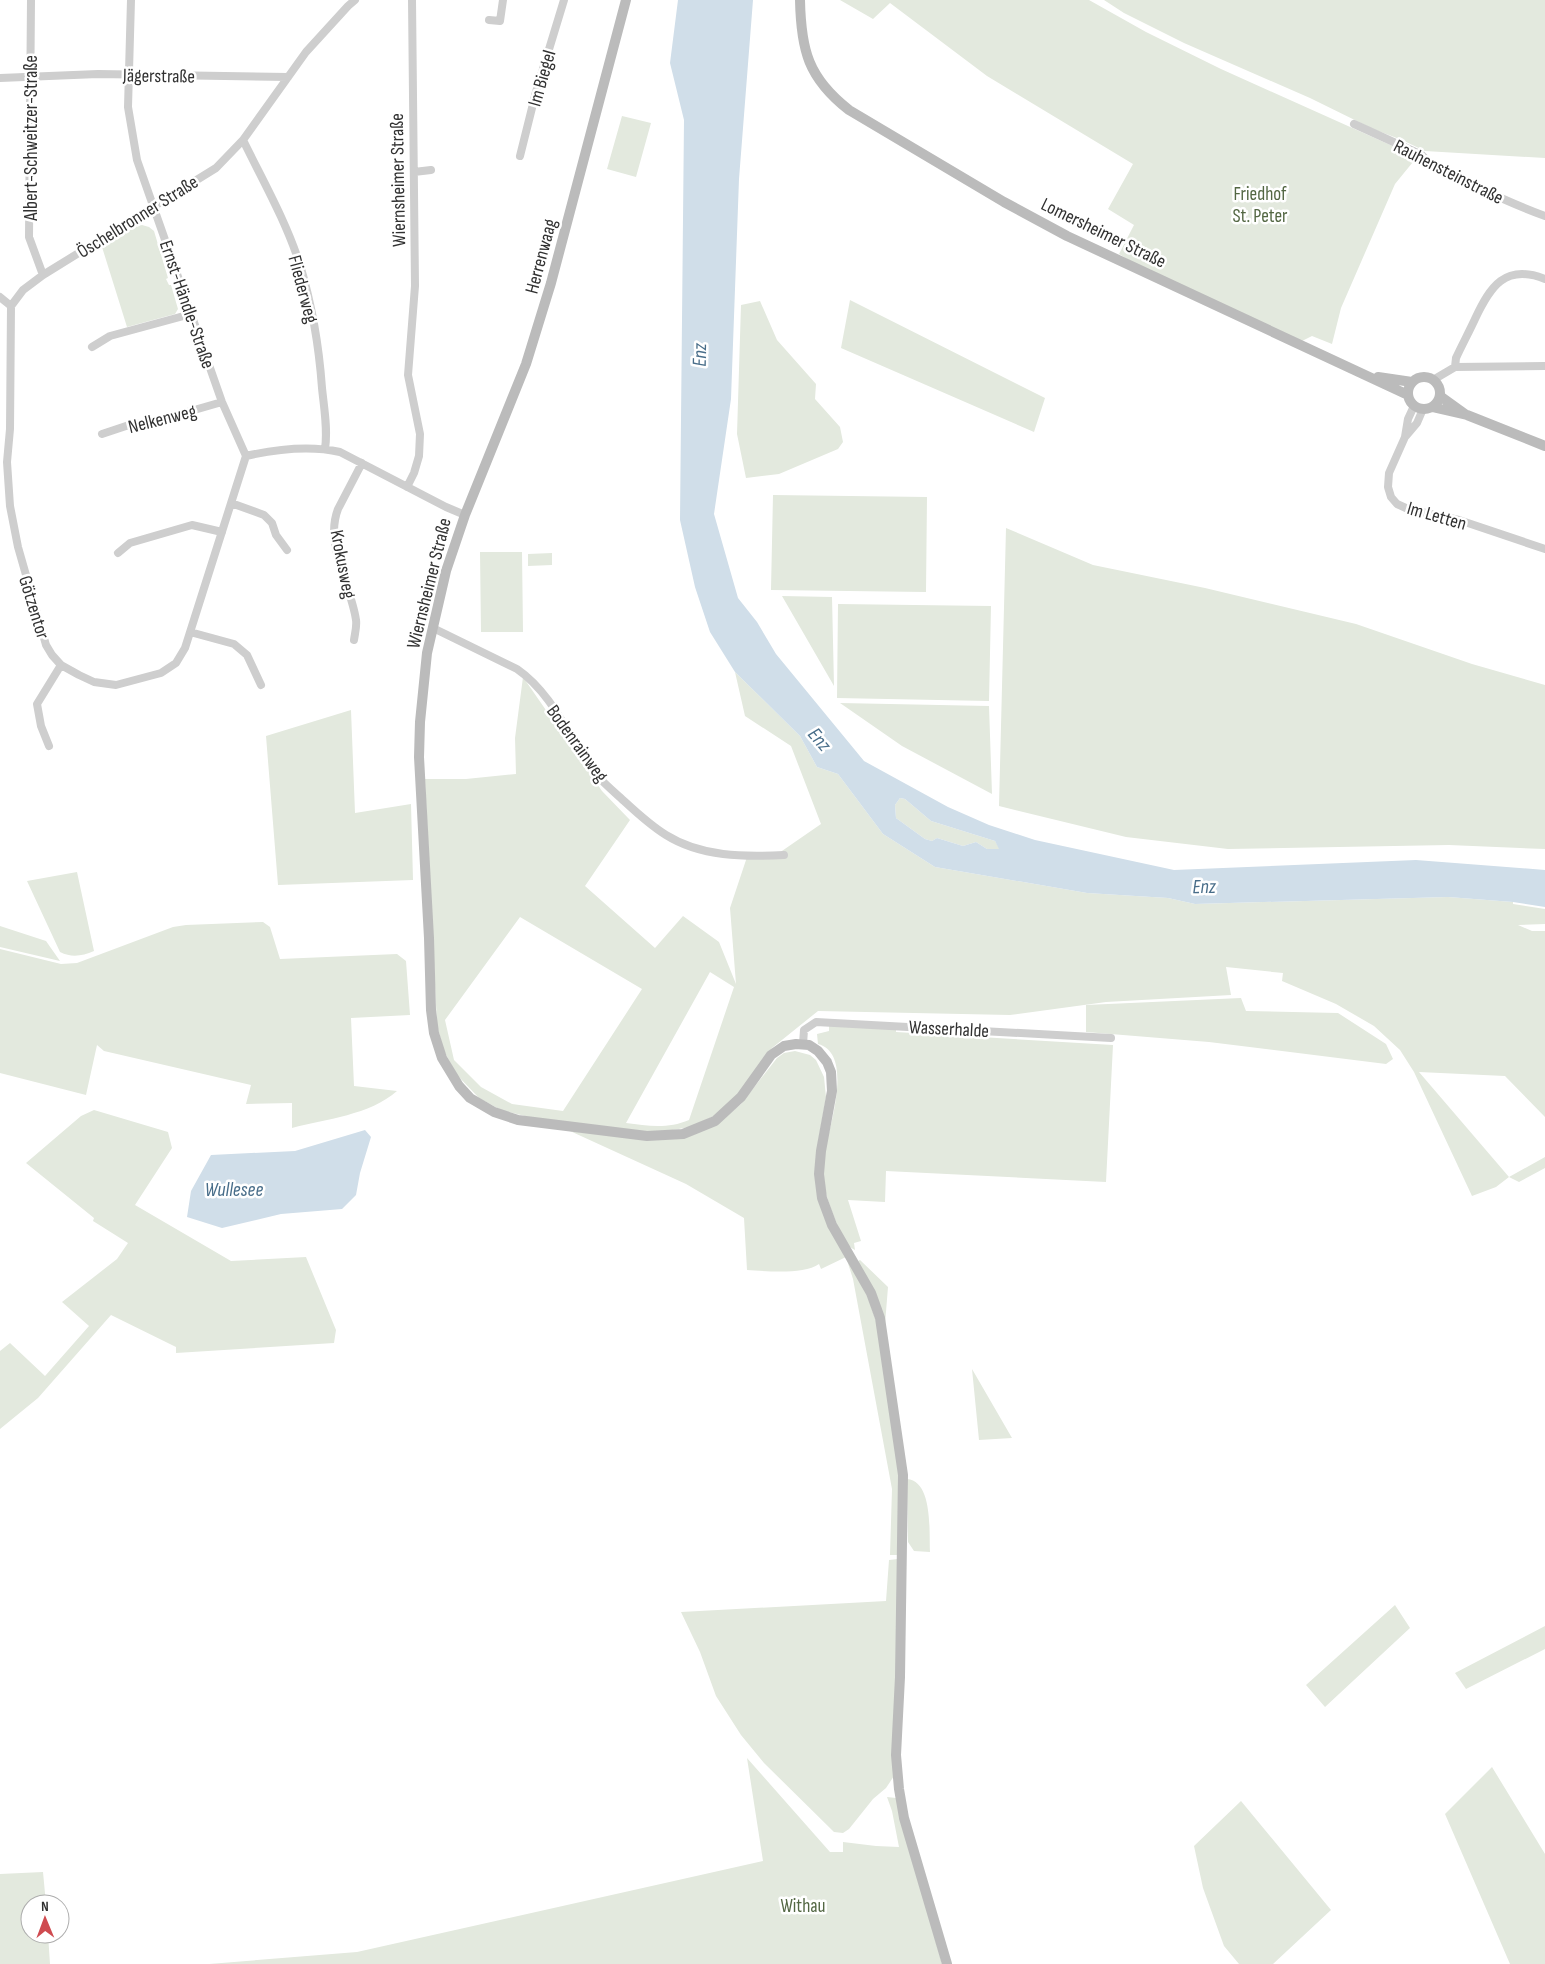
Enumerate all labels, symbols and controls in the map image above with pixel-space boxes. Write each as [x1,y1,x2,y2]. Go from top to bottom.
street label: Im Biegel [523,48,561,109]
street label: Albert-Schweitzer-Straße [20,55,43,222]
street label: Jägerstraße [122,64,195,89]
street label: Wiernsheimer Straße [386,113,411,247]
street label: Rauhensteinstraße [1390,135,1507,210]
street label: Öschelbronner Straße [73,171,203,264]
park label: Friedhof St. Peter [1232,183,1288,228]
street label: Lomersheimer Straße [1037,193,1170,274]
street label: Herrenwaag [520,216,563,296]
street label: Ernst-Händle-Straße [154,237,219,372]
street label: Fliederweg [282,253,323,326]
water label: Enz [688,342,712,367]
street label: Nelkenweg [126,400,199,439]
street label: Im Letten [1404,497,1469,536]
street label: Wiernsheimer Straße [402,516,457,651]
street label: Krokusweg [325,528,361,601]
street label: Götzentor [13,573,54,642]
street label: Bodenrainweg [541,701,613,787]
water label: Enz [802,723,837,757]
water label: Enz [1192,875,1217,899]
street label: Wasserhalde [908,1016,990,1043]
water label: Wullesee [205,1178,263,1202]
north arrow [20,1894,70,1944]
park label: Withau [780,1895,826,1918]
text: N [41,1898,49,1915]

